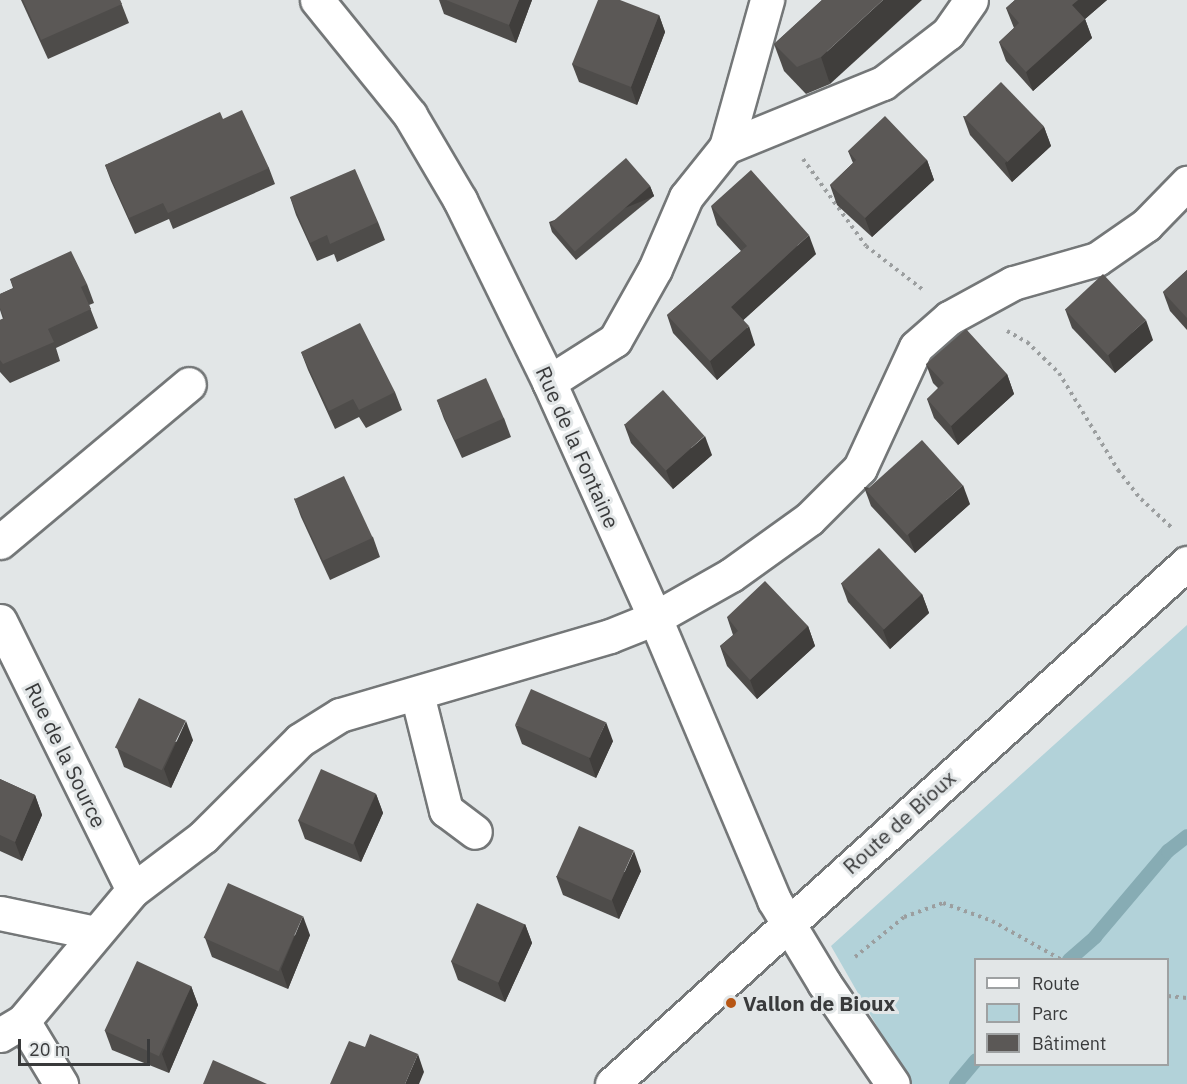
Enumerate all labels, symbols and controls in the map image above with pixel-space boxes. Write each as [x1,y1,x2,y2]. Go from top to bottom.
street label: Rue de la Fontaine [531,362,625,532]
street label: Rue de la Source [20,679,112,831]
street label: Route de Bioux [838,765,960,879]
legend [974,958,1169,1066]
text: Route [1032,972,1080,995]
place label: Vallon de Bioux [743,990,895,1016]
marker: Vallon de Bioux [724,996,738,1010]
text: Parc [1032,1002,1068,1025]
scale bar [21,1027,153,1065]
text: Bâtiment [1032,1032,1106,1055]
text: 20 m [29,1038,71,1061]

